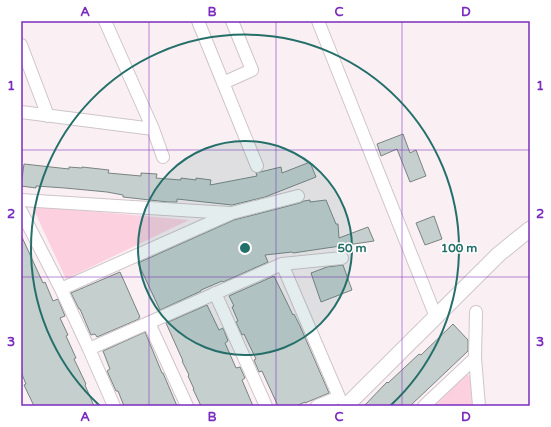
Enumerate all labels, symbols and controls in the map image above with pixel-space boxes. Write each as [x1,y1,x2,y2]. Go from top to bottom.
text: A [80,4,90,20]
text: B [207,4,217,20]
text: C [334,4,344,20]
text: D [461,4,471,20]
text: 1 [7,78,15,94]
text: 1 [536,78,544,94]
text: 2 [7,206,15,222]
text: 2 [536,206,544,222]
centre of rings [238,241,252,255]
text: 50 m [337,241,367,255]
text: 100 m [441,241,477,255]
text: 3 [7,334,15,350]
text: 3 [536,334,544,350]
text: A [80,409,90,425]
text: B [207,409,217,425]
text: C [334,409,344,425]
text: D [461,409,471,425]

